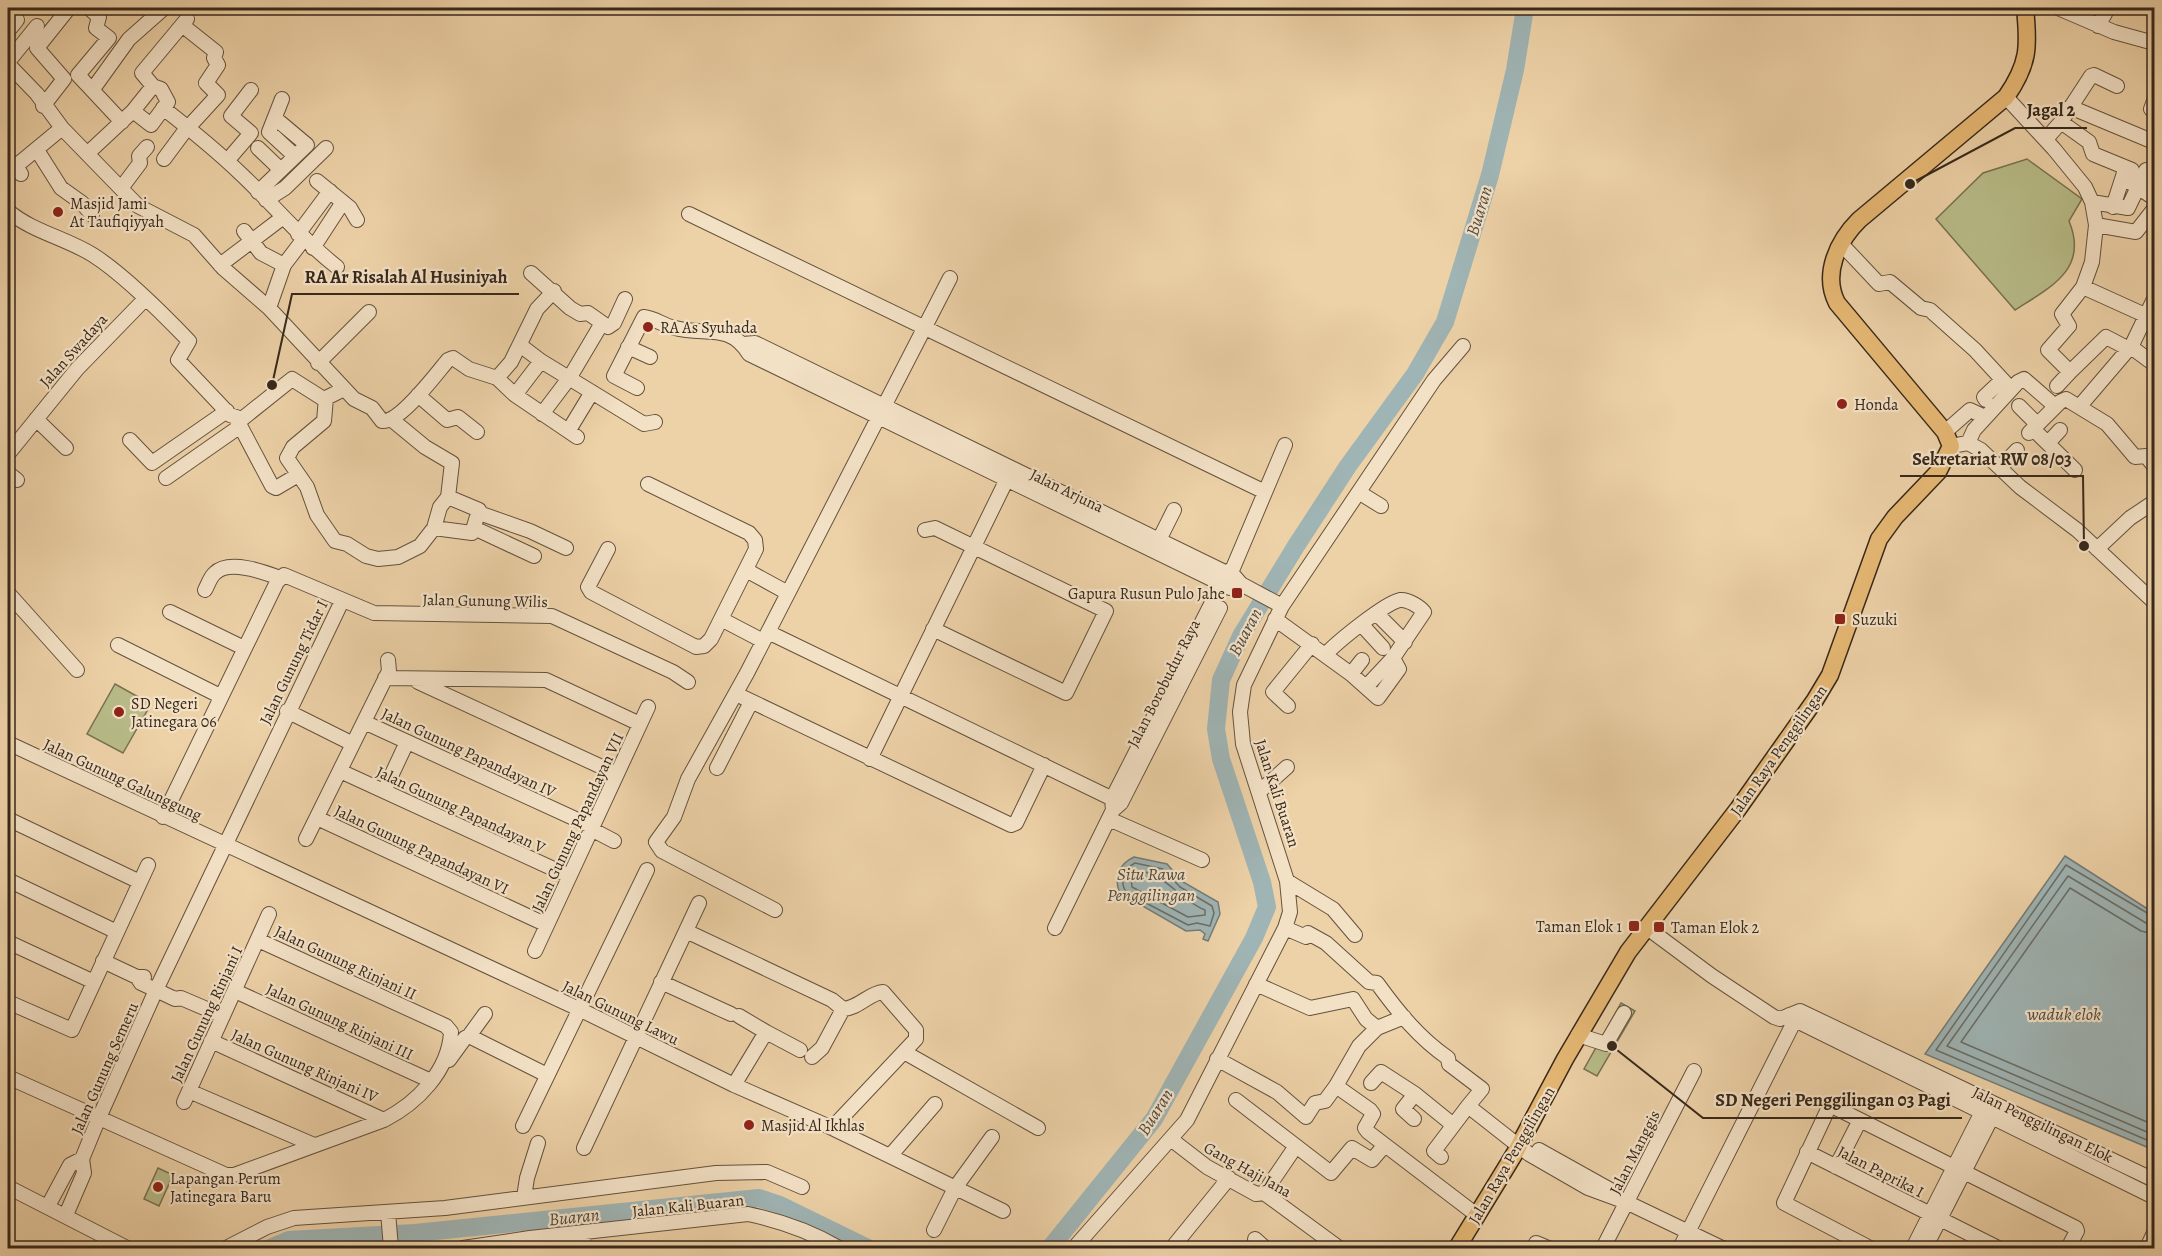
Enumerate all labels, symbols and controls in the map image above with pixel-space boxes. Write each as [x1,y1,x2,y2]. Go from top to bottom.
callout: Jagal 2 [2015,92,2087,128]
text: Jagal 2 [2027,98,2076,122]
water label: Buaran [1460,183,1498,239]
place label: Masjid Jami At Taufiqiyyah [69,193,164,233]
marker: Masjid Jami At Taufiqiyyah [51,205,65,219]
callout: RA Ar Risalah Al Husiniyah [292,258,519,294]
text: RA Ar Risalah Al Husiniyah [304,265,508,289]
street label: Jalan Swadaya [35,309,113,392]
place label: RA As Syuhada [660,317,758,339]
marker: RA As Syuhada [641,320,655,334]
place label: Honda [1854,394,1899,416]
marker: Honda [1835,397,1849,411]
callout: Sekretariat RW 08/03 [1900,440,2083,476]
text: Sekretariat RW 08/03 [1912,447,2072,471]
street label: Jalan Arjuna [1026,464,1108,518]
place label: Gapura Rusun Pulo Jahe [1068,583,1225,605]
marker: Gapura Rusun Pulo Jahe [1230,586,1244,600]
street label: Jalan Gunung Wilis [422,589,548,613]
street label: Jalan Gunung Tidar I [254,597,334,728]
water label: Buaran [1223,604,1268,660]
place label: Suzuki [1852,609,1898,631]
marker: Suzuki [1833,612,1847,626]
street label: Jalan Borobudur Raya [1122,615,1206,751]
street label: Jalan Raya Penggilingan [1725,680,1833,821]
place label: SD Negeri Jatinegara 06 [131,693,217,733]
street label: Jalan Gunung Papandayan IV [378,703,560,803]
marker: SD Negeri Jatinegara 06 [112,705,126,719]
street label: Jalan Gunung Papandayan VII [527,729,629,916]
street label: Jalan Gunung Galunggung [40,733,205,826]
street label: Jalan Kali Buaran [1249,737,1305,850]
street label: Jalan Gunung Papandayan V [372,761,549,859]
street label: Jalan Gunung Papandayan VI [331,800,512,900]
water label: Situ Rawa Penggilingan [1107,862,1195,907]
place label: Taman Elok 1 [1536,916,1623,938]
place label: Taman Elok 2 [1671,917,1760,939]
marker: Taman Elok 1 [1627,919,1641,933]
street label: Jalan Gunung Rinjani II [271,920,420,1005]
marker: Taman Elok 2 [1652,920,1666,934]
street label: Jalan Gunung Rinjani I [166,942,248,1086]
street label: Jalan Gunung Lawu [559,975,683,1051]
street label: Jalan Gunung Rinjani III [262,978,417,1066]
street label: Jalan Gunung Semeru [66,999,144,1138]
water label: waduk elok [2027,1002,2101,1026]
street label: Jalan Gunung Rinjani IV [228,1024,382,1108]
street label: Jalan Penggilingan Elok [1969,1081,2117,1169]
callout: SD Negeri Penggilingan 03 Pagi [1703,1082,1962,1118]
street label: Jalan Raya Penggilingan [1463,1083,1560,1228]
water label: Buaran [1131,1084,1179,1140]
text: SD Negeri Penggilingan 03 Pagi [1715,1088,1951,1112]
street label: Jalan Manggis [1604,1106,1666,1198]
place label: Masjid Al Ikhlas [761,1115,865,1137]
marker: Masjid Al Ikhlas [742,1118,756,1132]
street label: Gang Haji Jana [1200,1137,1296,1203]
street label: Jalan Paprika I [1833,1141,1928,1203]
place label: Lapangan Perum Jatinegara Baru [170,1168,281,1208]
marker: Lapangan Perum Jatinegara Baru [151,1180,165,1194]
street label: Jalan Kali Buaran [631,1189,745,1223]
water label: Buaran [548,1202,601,1232]

